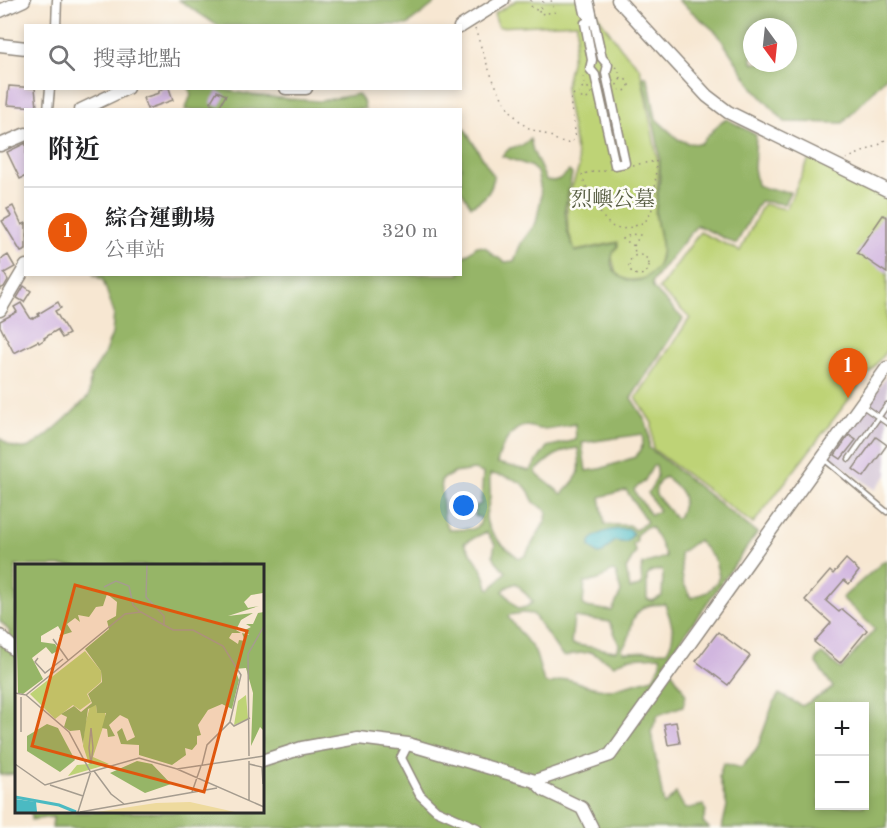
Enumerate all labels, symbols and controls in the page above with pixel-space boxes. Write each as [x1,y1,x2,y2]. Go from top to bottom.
north arrow [743,18,797,72]
search box [24,24,462,90]
icon: search [45,41,78,74]
text: 搜尋地點 [93,49,181,71]
text: 附近 [48,138,100,164]
park label: 烈嶼公墓 [571,187,655,211]
text: 綜合運動場 [105,208,215,230]
text: 1 [62,222,73,242]
text: 320 m [382,222,438,242]
text: 公車站 [105,241,165,261]
pin: 1 [828,348,868,398]
your location [449,491,478,520]
inset map [15,564,264,813]
map controls [815,702,869,810]
button: + [815,702,869,756]
button: − [815,756,869,810]

